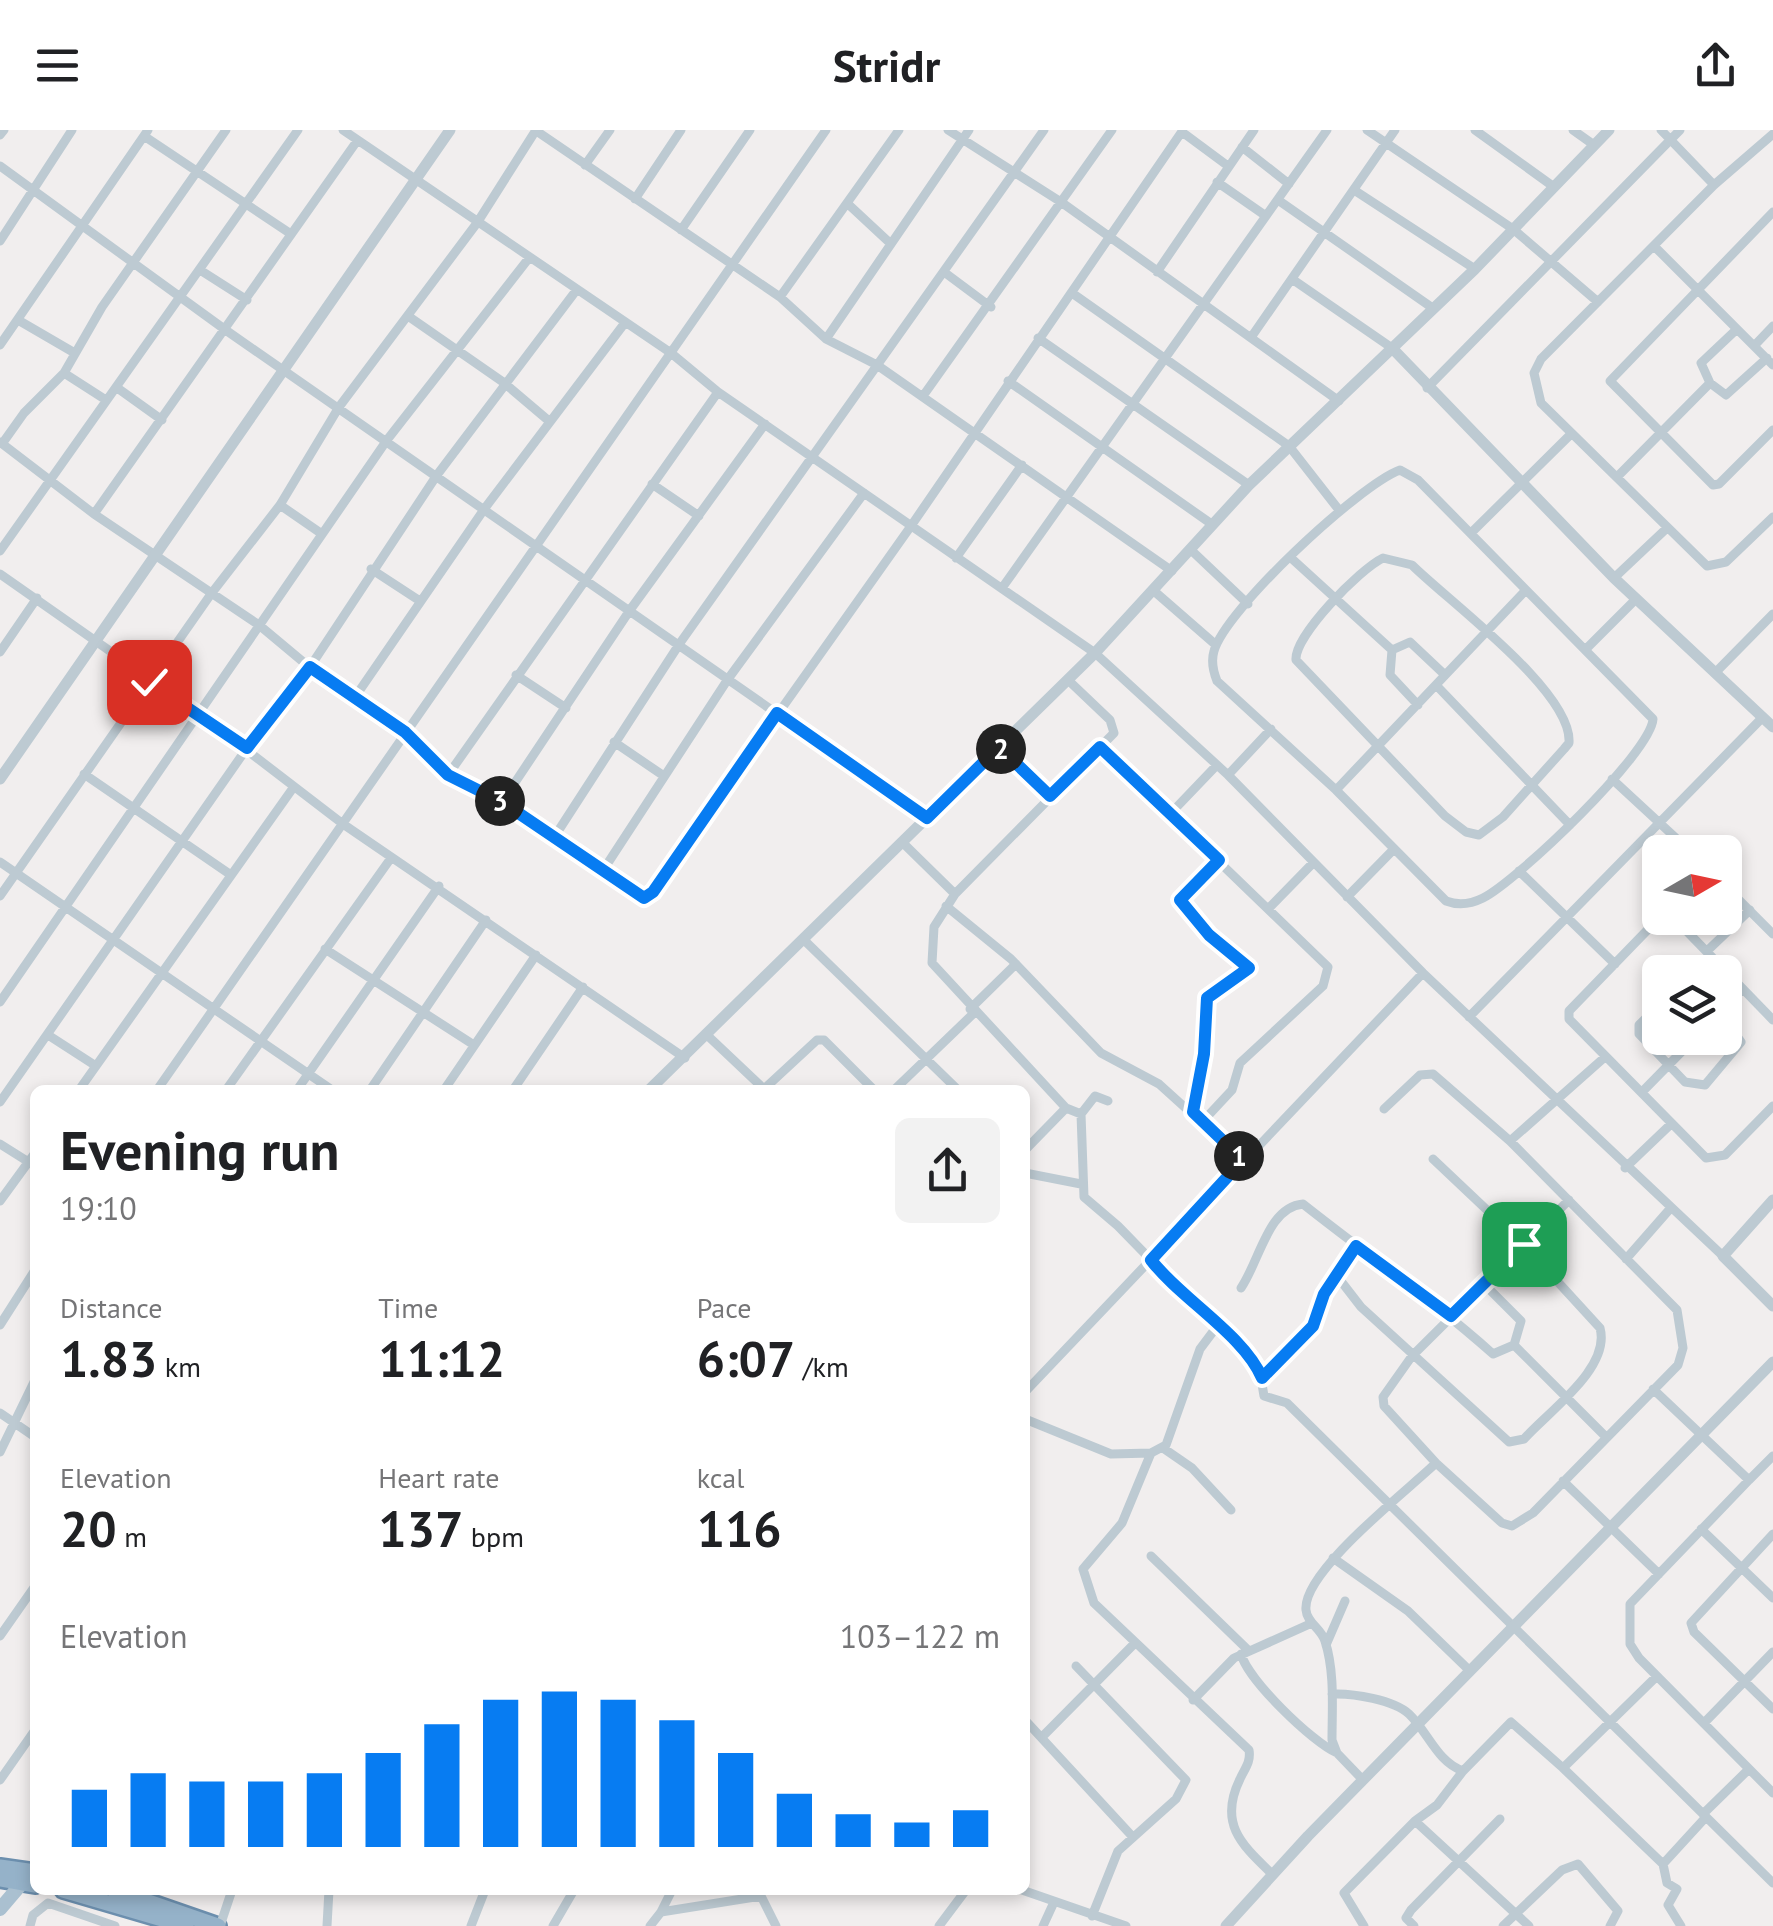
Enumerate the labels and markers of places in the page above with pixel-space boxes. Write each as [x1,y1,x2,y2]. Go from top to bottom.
pin [107,640,192,725]
pin: 2 [976,724,1026,774]
pin: 3 [475,776,525,826]
pin: 1 [1214,1131,1264,1181]
pin [1482,1202,1567,1287]

